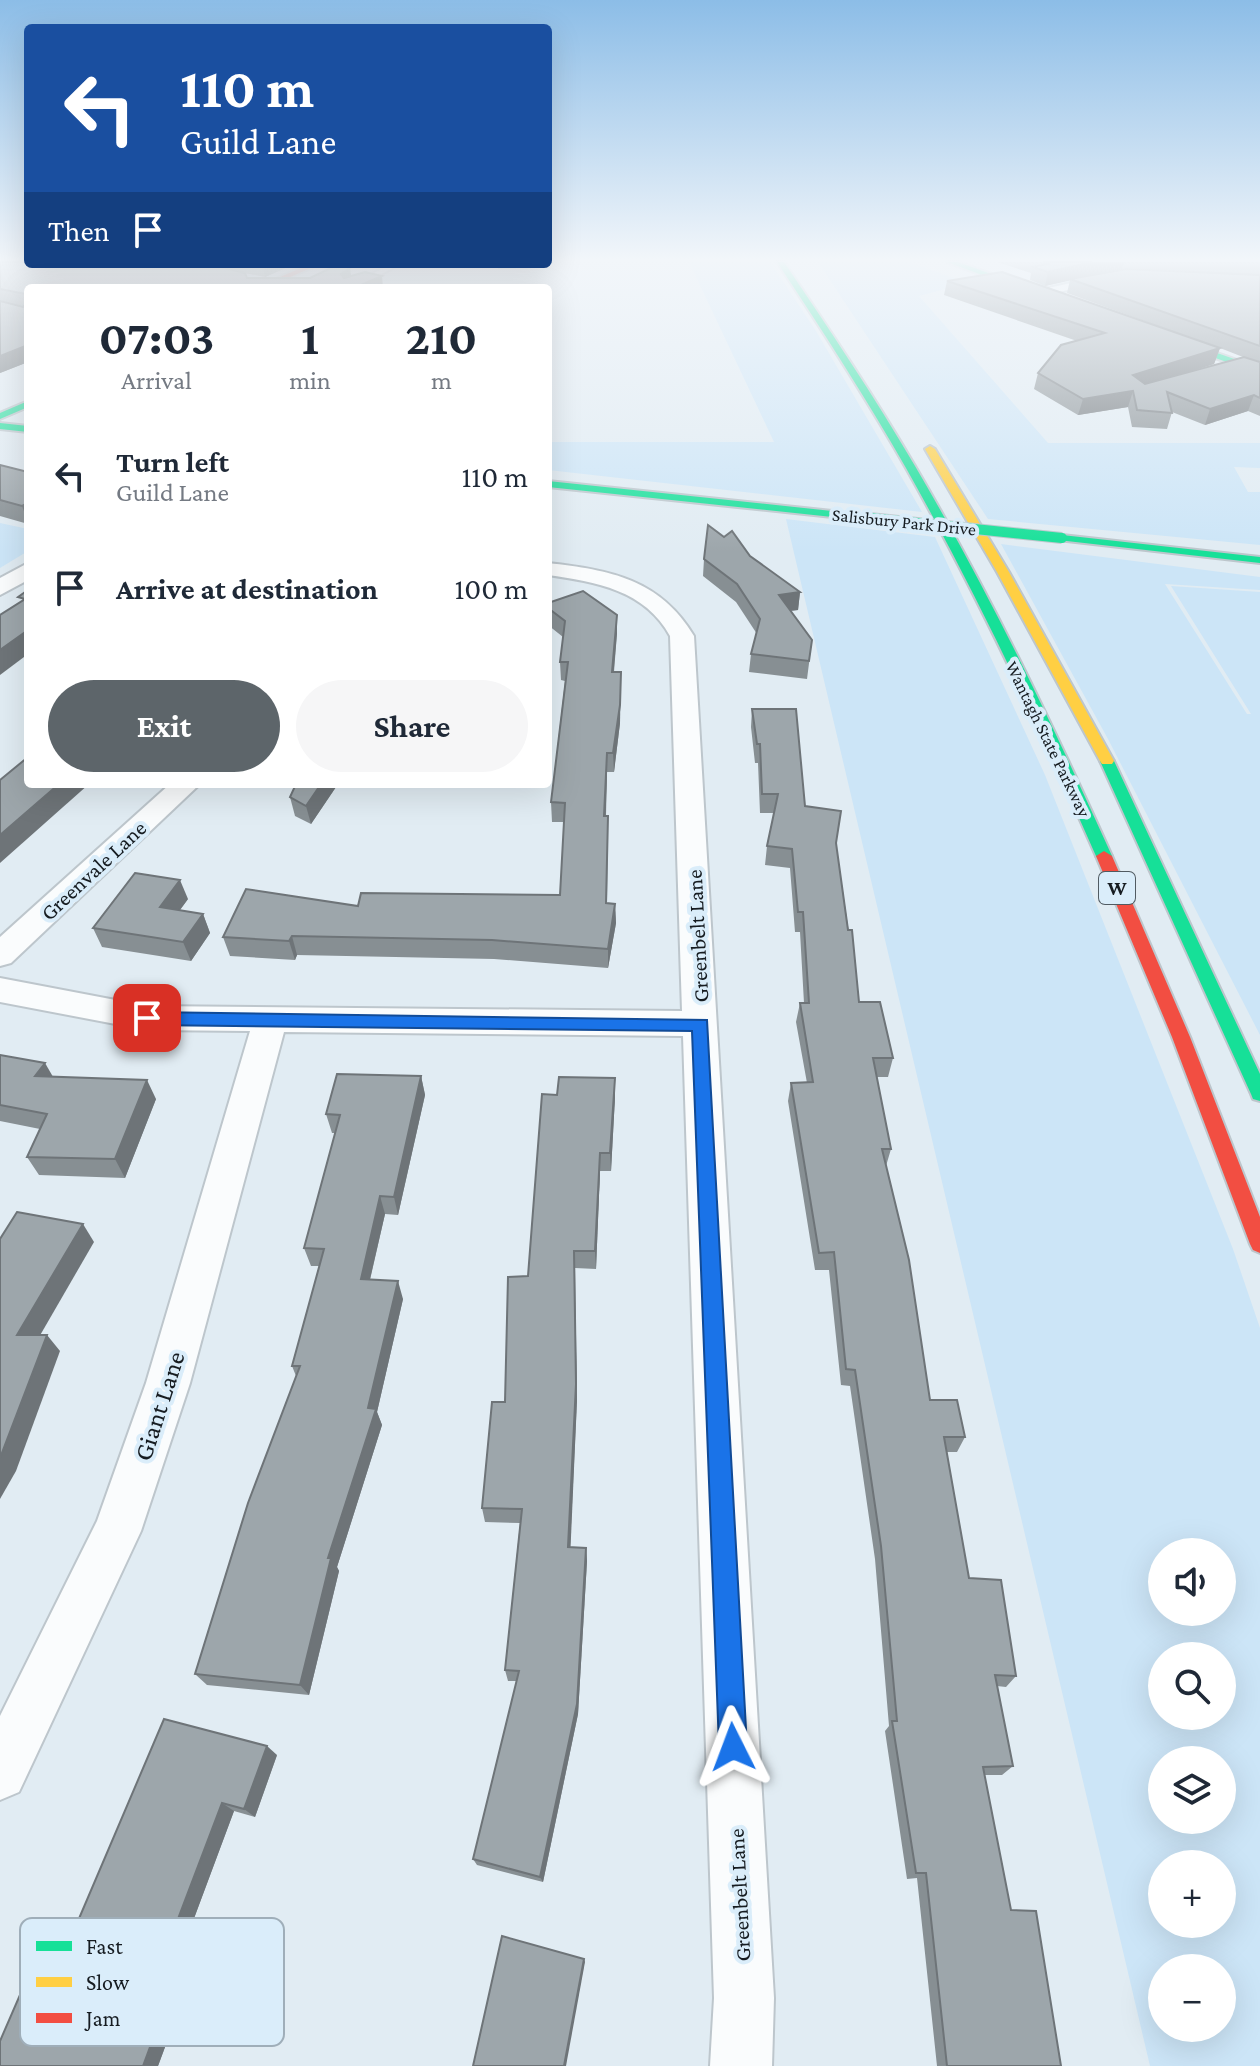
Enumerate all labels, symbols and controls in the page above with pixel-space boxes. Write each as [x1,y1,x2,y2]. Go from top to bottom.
icon: left [48,56,152,160]
text: 110 m [180,57,314,119]
text: Guild Lane [180,122,336,162]
icon: arrive [126,208,170,252]
text: Then [48,214,110,247]
text: 07:03 [99,311,214,364]
text: 1 [301,311,319,364]
text: 210 [406,311,477,364]
text: Arrival [121,366,192,395]
text: min [289,366,331,395]
text: m [431,366,452,395]
text: Turn left [116,445,229,478]
icon: left [48,454,92,498]
text: 110 m [461,460,528,493]
text: Guild Lane [116,478,229,507]
street label: Salisbury Park Drive [831,504,977,540]
icon: arrive [48,566,92,610]
text: Arrive at destination [116,572,378,605]
text: 100 m [454,572,528,605]
street label: Wantagh State Parkway [1002,658,1095,821]
button: Exit [48,680,280,772]
button: Share [296,680,528,772]
street label: Greenvale Lane [36,815,151,925]
street label: Greenbelt Lane [682,869,713,1003]
road number: W [1099,872,1135,904]
pin [113,984,181,1052]
icon: arrive [125,996,169,1040]
street label: Giant Lane [128,1348,191,1464]
map controls [1148,1538,1236,2042]
button: sound [1148,1538,1236,1626]
button: search [1148,1642,1236,1730]
position arrow [691,1705,775,1789]
button: layers [1148,1746,1236,1834]
street label: Greenbelt Lane [724,1828,755,1962]
button: + [1148,1850,1236,1938]
legend [20,1918,284,2046]
text: Fast [86,1934,123,1959]
button: − [1148,1954,1236,2042]
text: Slow [86,1970,130,1995]
text: Jam [84,2006,121,2031]

